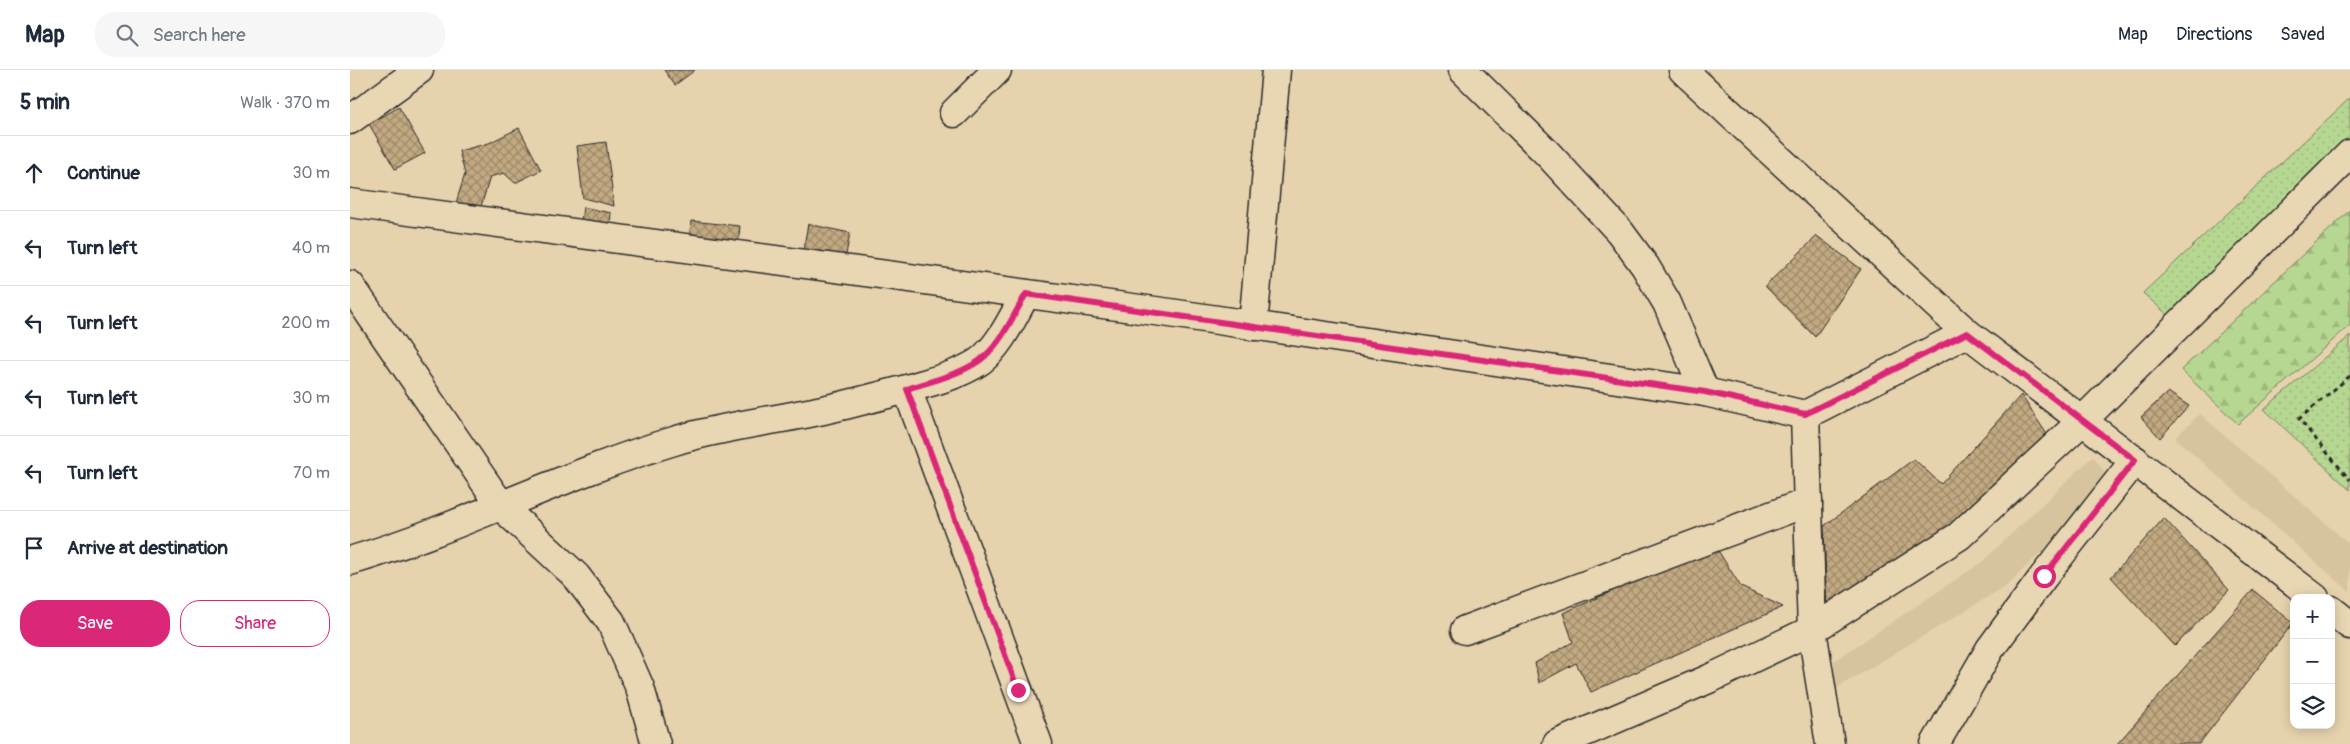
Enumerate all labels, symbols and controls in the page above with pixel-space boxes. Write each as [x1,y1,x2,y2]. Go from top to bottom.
search box [95,12,445,57]
text: Map [25,20,65,49]
icon: search [113,21,141,49]
text: Search here [153,23,246,47]
text: Map [2118,23,2148,46]
text: Directions [2176,23,2252,46]
text: Saved [2280,23,2325,46]
text: 5 min [20,89,70,116]
text: Walk · 370 m [240,93,330,113]
icon: ahead [20,159,48,187]
text: Continue [67,161,140,185]
text: 30 m [292,163,330,183]
icon: left [20,234,48,262]
text: Turn left [67,236,137,260]
text: 40 m [292,238,330,258]
icon: left [20,309,48,337]
text: Turn left [67,311,137,335]
text: 200 m [282,313,330,333]
icon: left [20,384,48,412]
text: Turn left [67,386,137,410]
text: 30 m [292,388,330,408]
icon: left [20,459,48,487]
text: Turn left [67,461,137,485]
text: 70 m [293,463,330,483]
icon: arrive [20,534,48,562]
text: Arrive at destination [67,536,228,560]
route start [2033,565,2056,588]
map controls [2290,594,2335,729]
button: + [2290,594,2335,639]
button: Save [20,600,170,647]
button: Share [180,600,330,647]
button: − [2290,639,2335,684]
route end [1007,679,1030,702]
button: layers [2290,684,2335,729]

